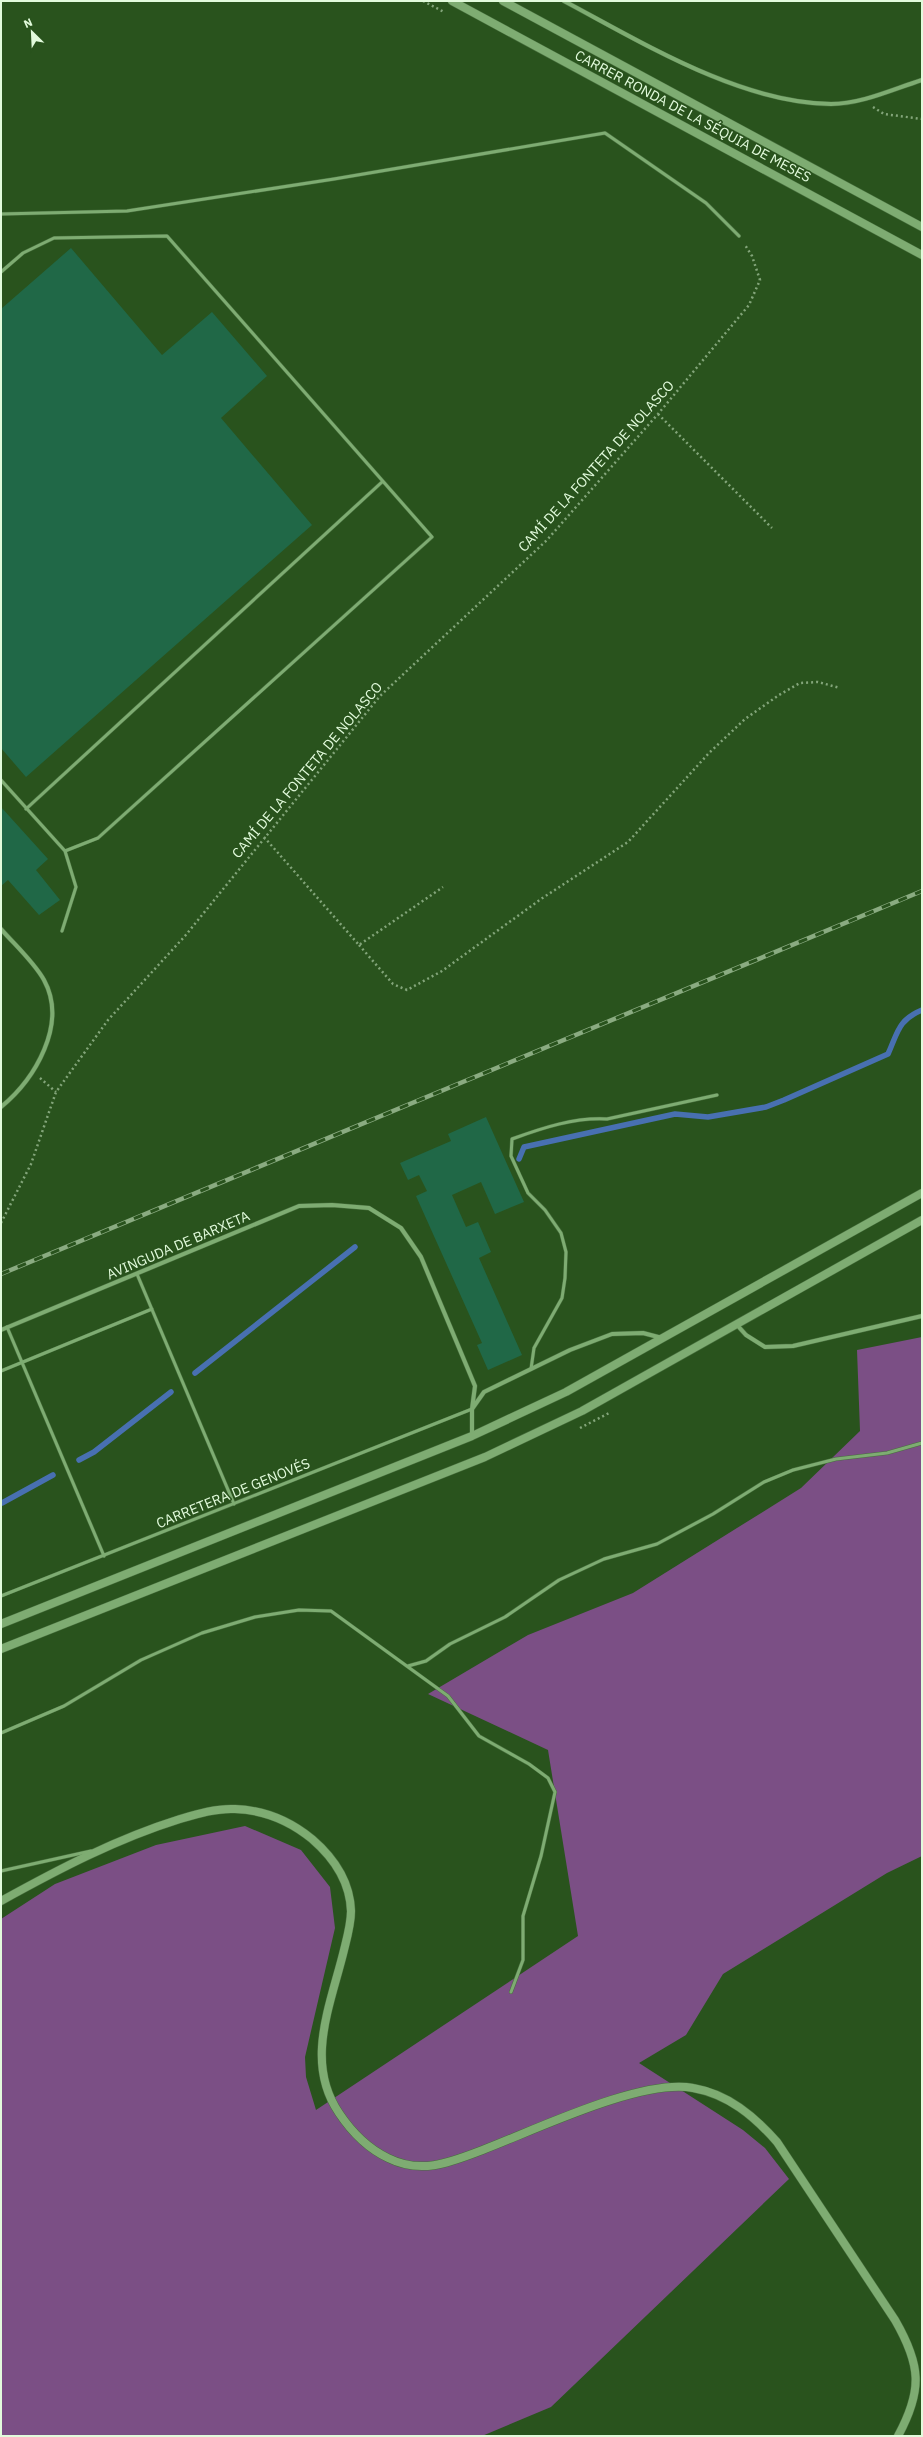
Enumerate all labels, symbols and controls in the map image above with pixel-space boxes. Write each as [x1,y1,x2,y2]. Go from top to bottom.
north arrow [12,12,52,52]
text: N [21,15,34,31]
street label: CARRER RONDA DE LA SÉQUIA DE MESES [572,45,815,186]
street label: CAMÍ DE LA FONTETA DE NOLASCO [513,376,678,556]
street label: CAMÍ DE LA FONTETA DE NOLASCO [227,677,386,862]
street label: AVINGUDA DE BARXETA [104,1207,252,1283]
street label: CARRETERA DE GENOVÉS [153,1453,313,1532]

